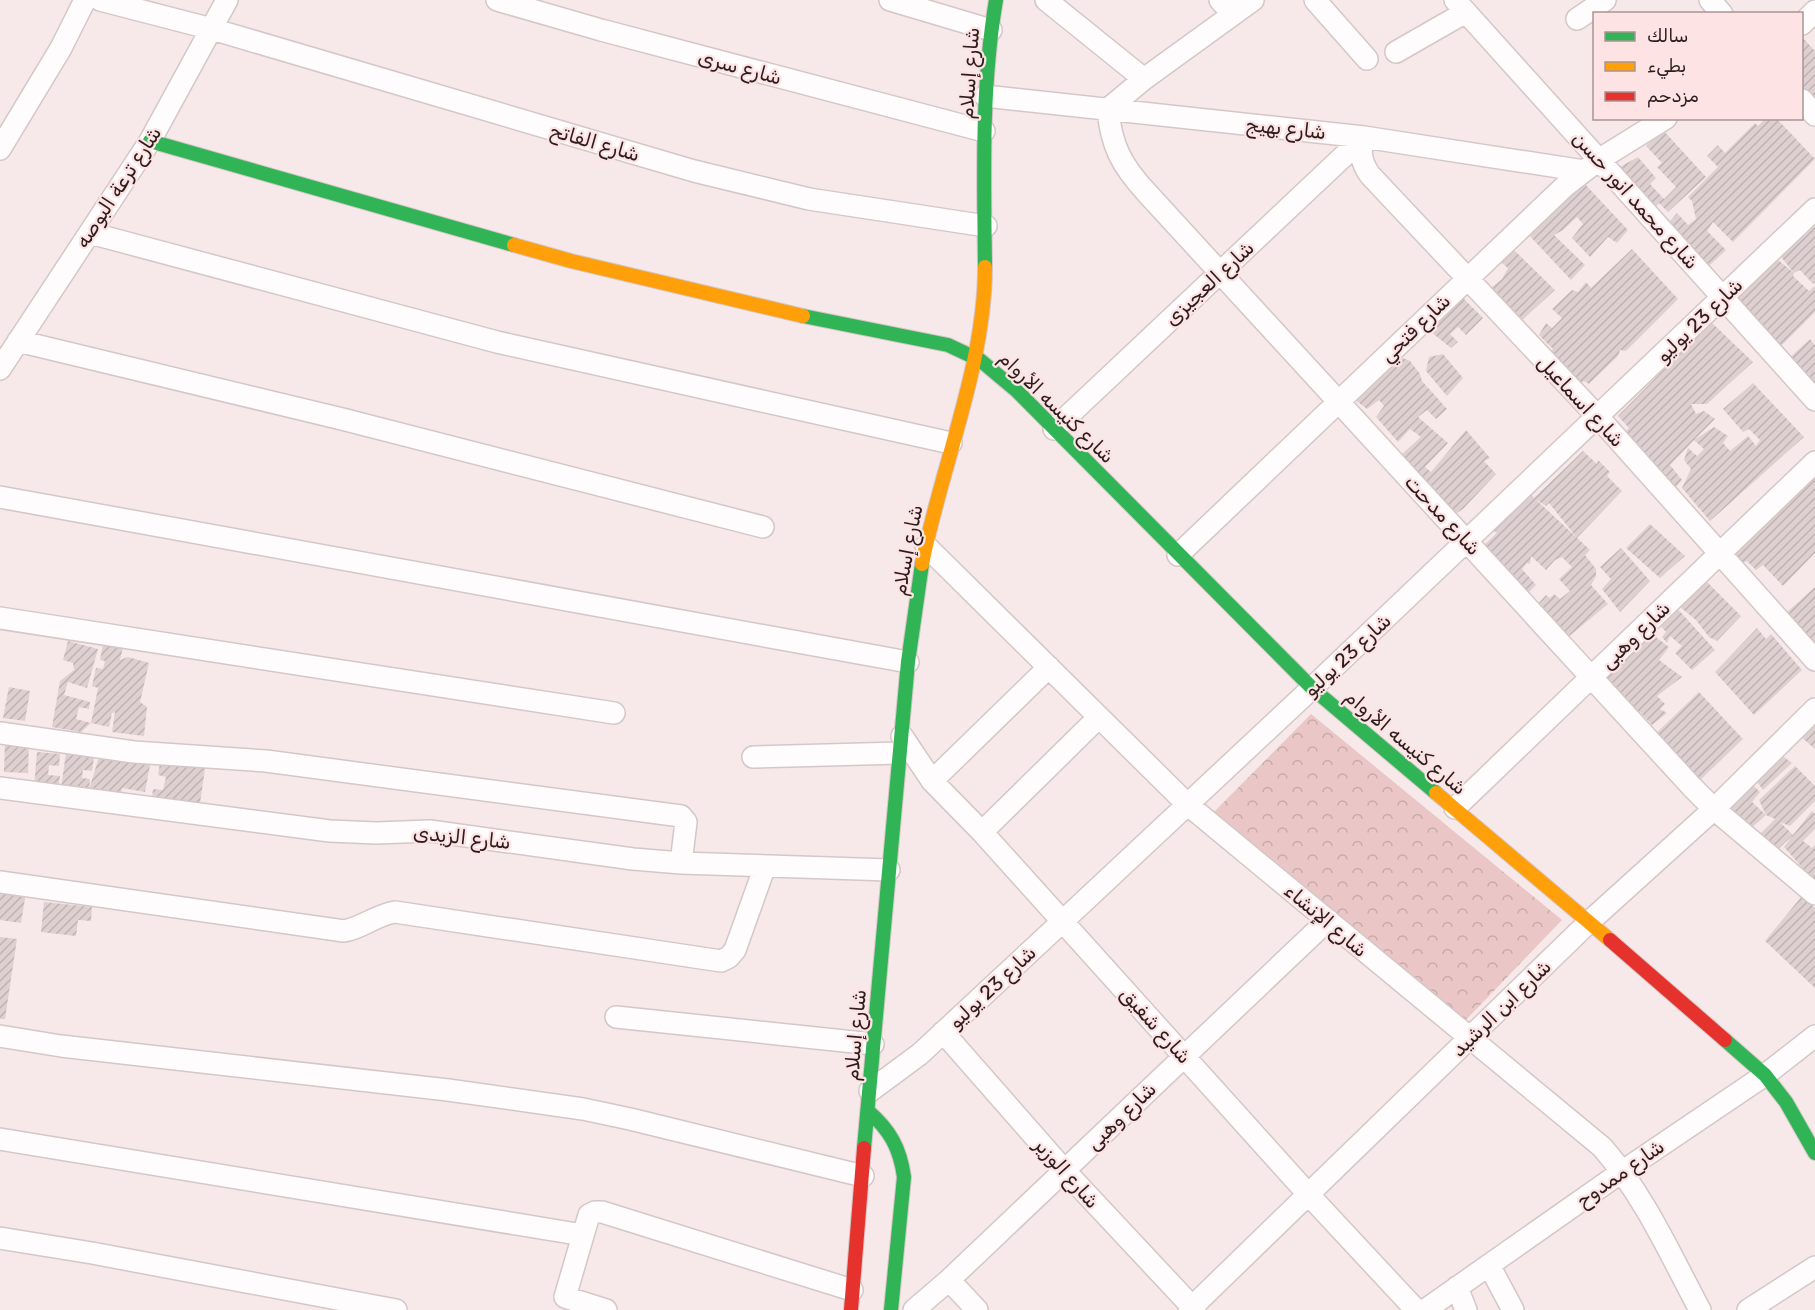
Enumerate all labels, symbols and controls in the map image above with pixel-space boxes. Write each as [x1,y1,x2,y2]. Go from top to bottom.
legend [1593,12,1803,120]
text: سالك [1647,25,1688,47]
street label: شارع إسلام [954,26,986,120]
street label: شارع سرى [695,44,784,92]
text: بطيء [1647,55,1686,79]
text: مزدحم [1647,85,1699,108]
street label: شارع بهيج [1245,112,1327,146]
street label: شارع الفاتح [547,118,643,168]
street label: شارع ترعة البوصه [70,122,168,253]
street label: شارع محمد انور حسن [1566,126,1704,275]
street label: شارع العجيزى [1159,235,1260,332]
street label: شارع 23 يوليو [1651,273,1749,369]
street label: شارع فتحي [1375,289,1457,370]
street label: شارع كنيسه الأروام [993,346,1120,470]
street label: شارع اسماعيل [1531,350,1630,453]
street label: شارع مدحت [1398,470,1486,561]
street label: شارع إسلام [886,503,929,598]
street label: شارع وهبى [1595,596,1676,676]
street label: شارع 23 يوليو [1298,608,1397,703]
street label: شارع كنيسه الأروام [1339,684,1472,801]
street label: شارع الزيدى [412,820,512,856]
street label: شارع الإنشاء [1278,878,1373,963]
street label: شارع 23 يوليو [943,940,1042,1035]
street label: شارع ابن الرشيد [1446,954,1557,1063]
street label: شارع شفيق [1114,982,1197,1070]
street label: شارع إسلام [839,988,873,1082]
street label: شارع وهبى [1081,1077,1162,1157]
street label: شارع الوزير [1027,1132,1105,1214]
street label: شارع ممدوح [1571,1134,1670,1214]

